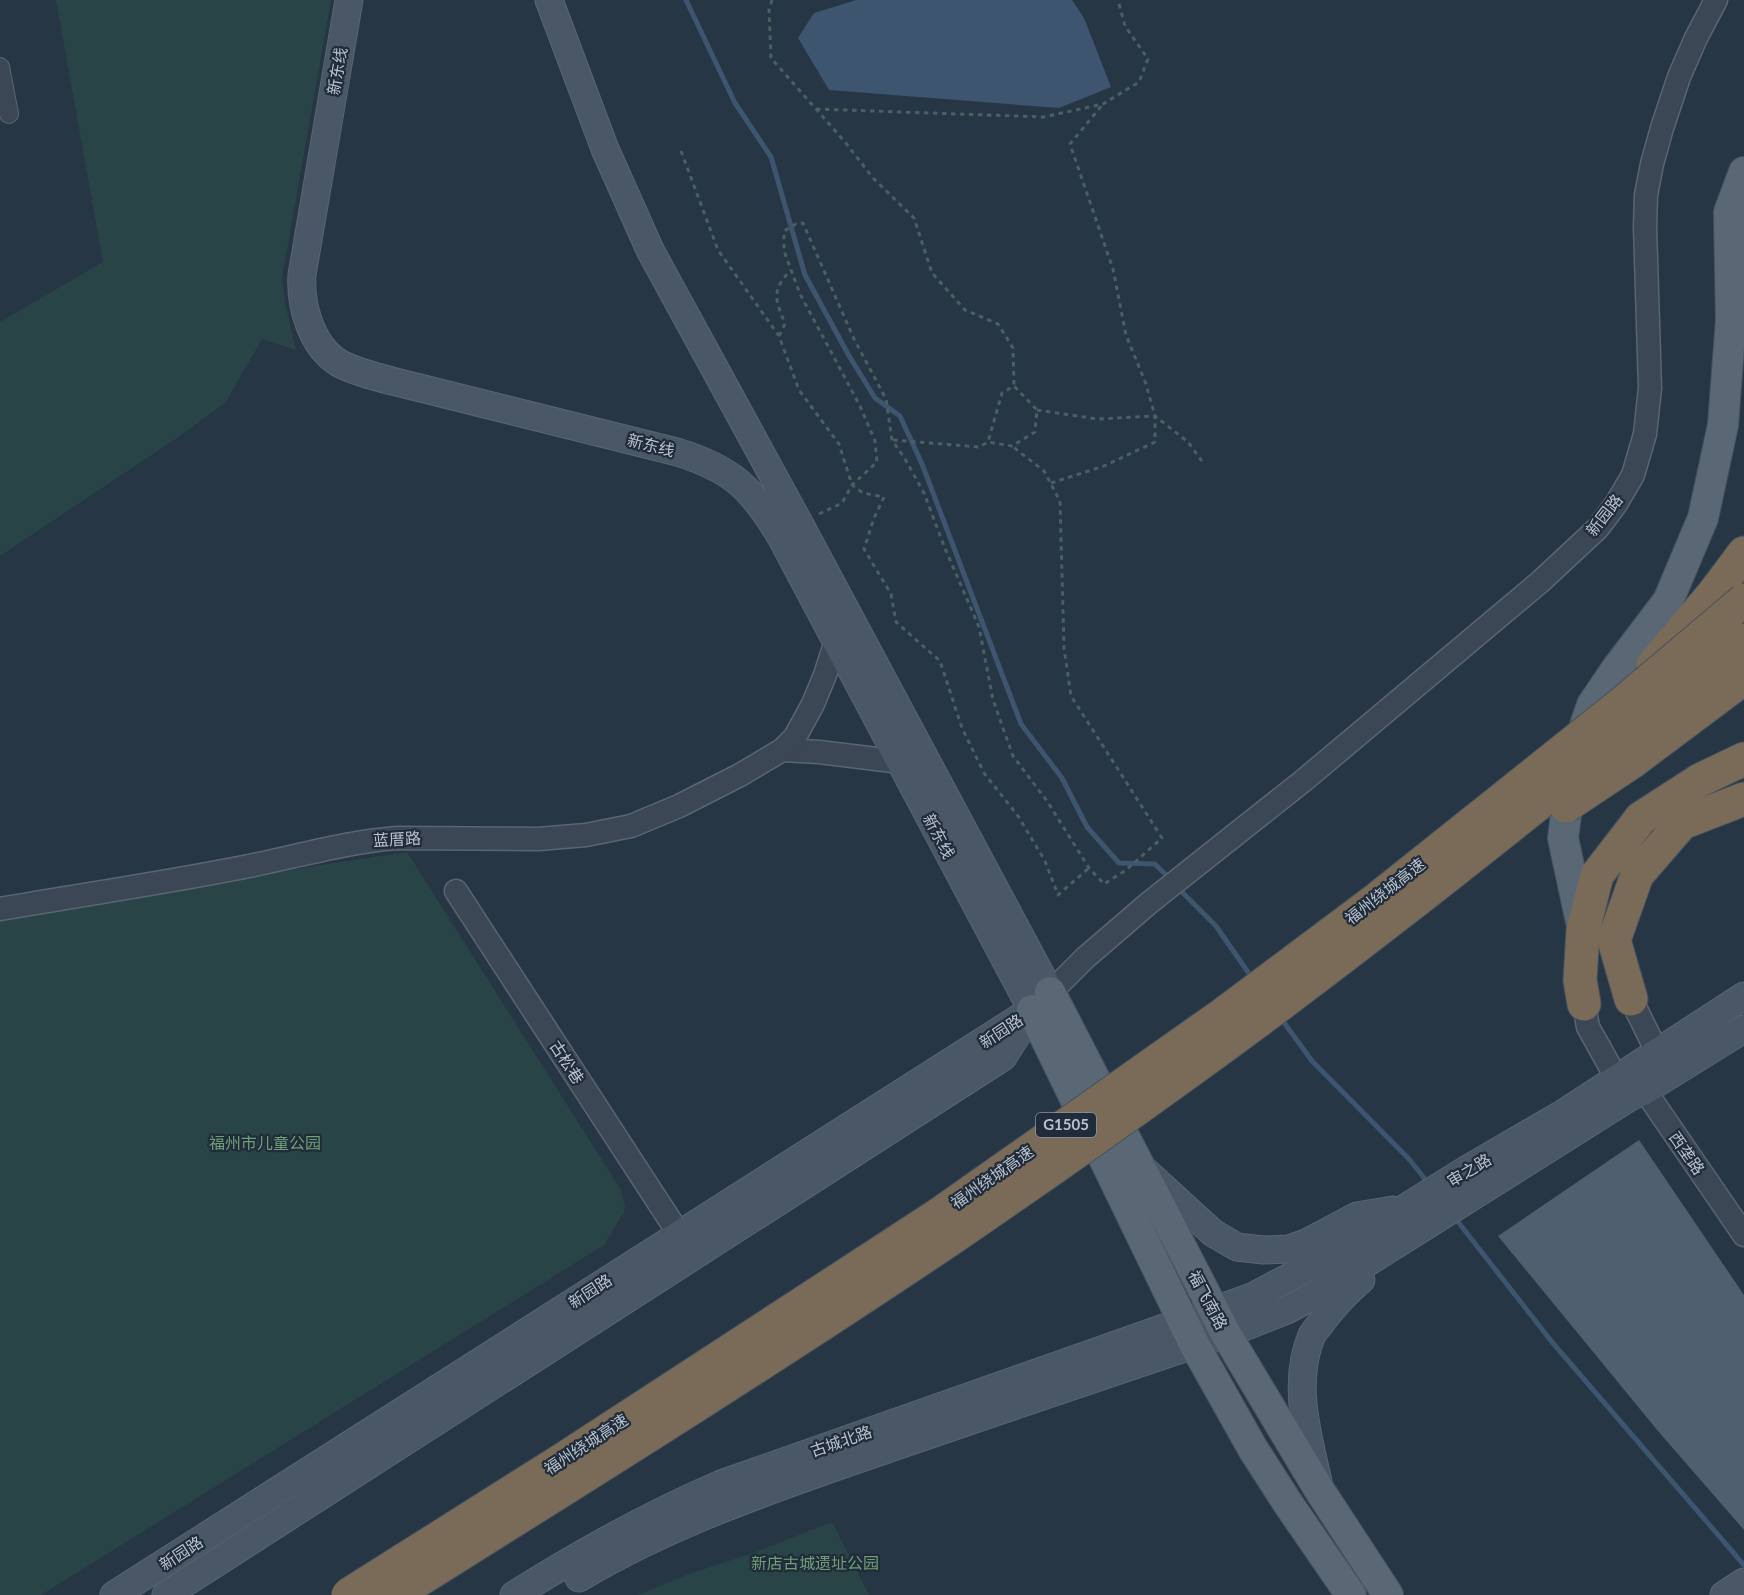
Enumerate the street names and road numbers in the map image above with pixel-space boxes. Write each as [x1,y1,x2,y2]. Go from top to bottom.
street label: 新东线 [323,46,350,96]
street label: 新东线 [626,429,677,460]
street label: 新园路 [1581,490,1626,539]
street label: 新东线 [920,810,959,861]
street label: 蓝厝路 [373,828,421,849]
street label: 福州绕城高速 [1341,854,1428,928]
street label: 新园路 [975,1010,1026,1052]
street label: 古松巷 [546,1036,588,1087]
road number: G1505 [1036,1113,1096,1137]
street label: 西垄路 [1666,1128,1709,1178]
street label: 福州绕城高速 [947,1141,1036,1212]
street label: 审之路 [1443,1149,1494,1190]
street label: 福飞南路 [1185,1267,1232,1332]
street label: 新园路 [564,1270,615,1312]
street label: 福州绕城高速 [540,1409,631,1478]
street label: 古城北路 [807,1421,874,1460]
street label: 新园路 [155,1532,206,1574]

